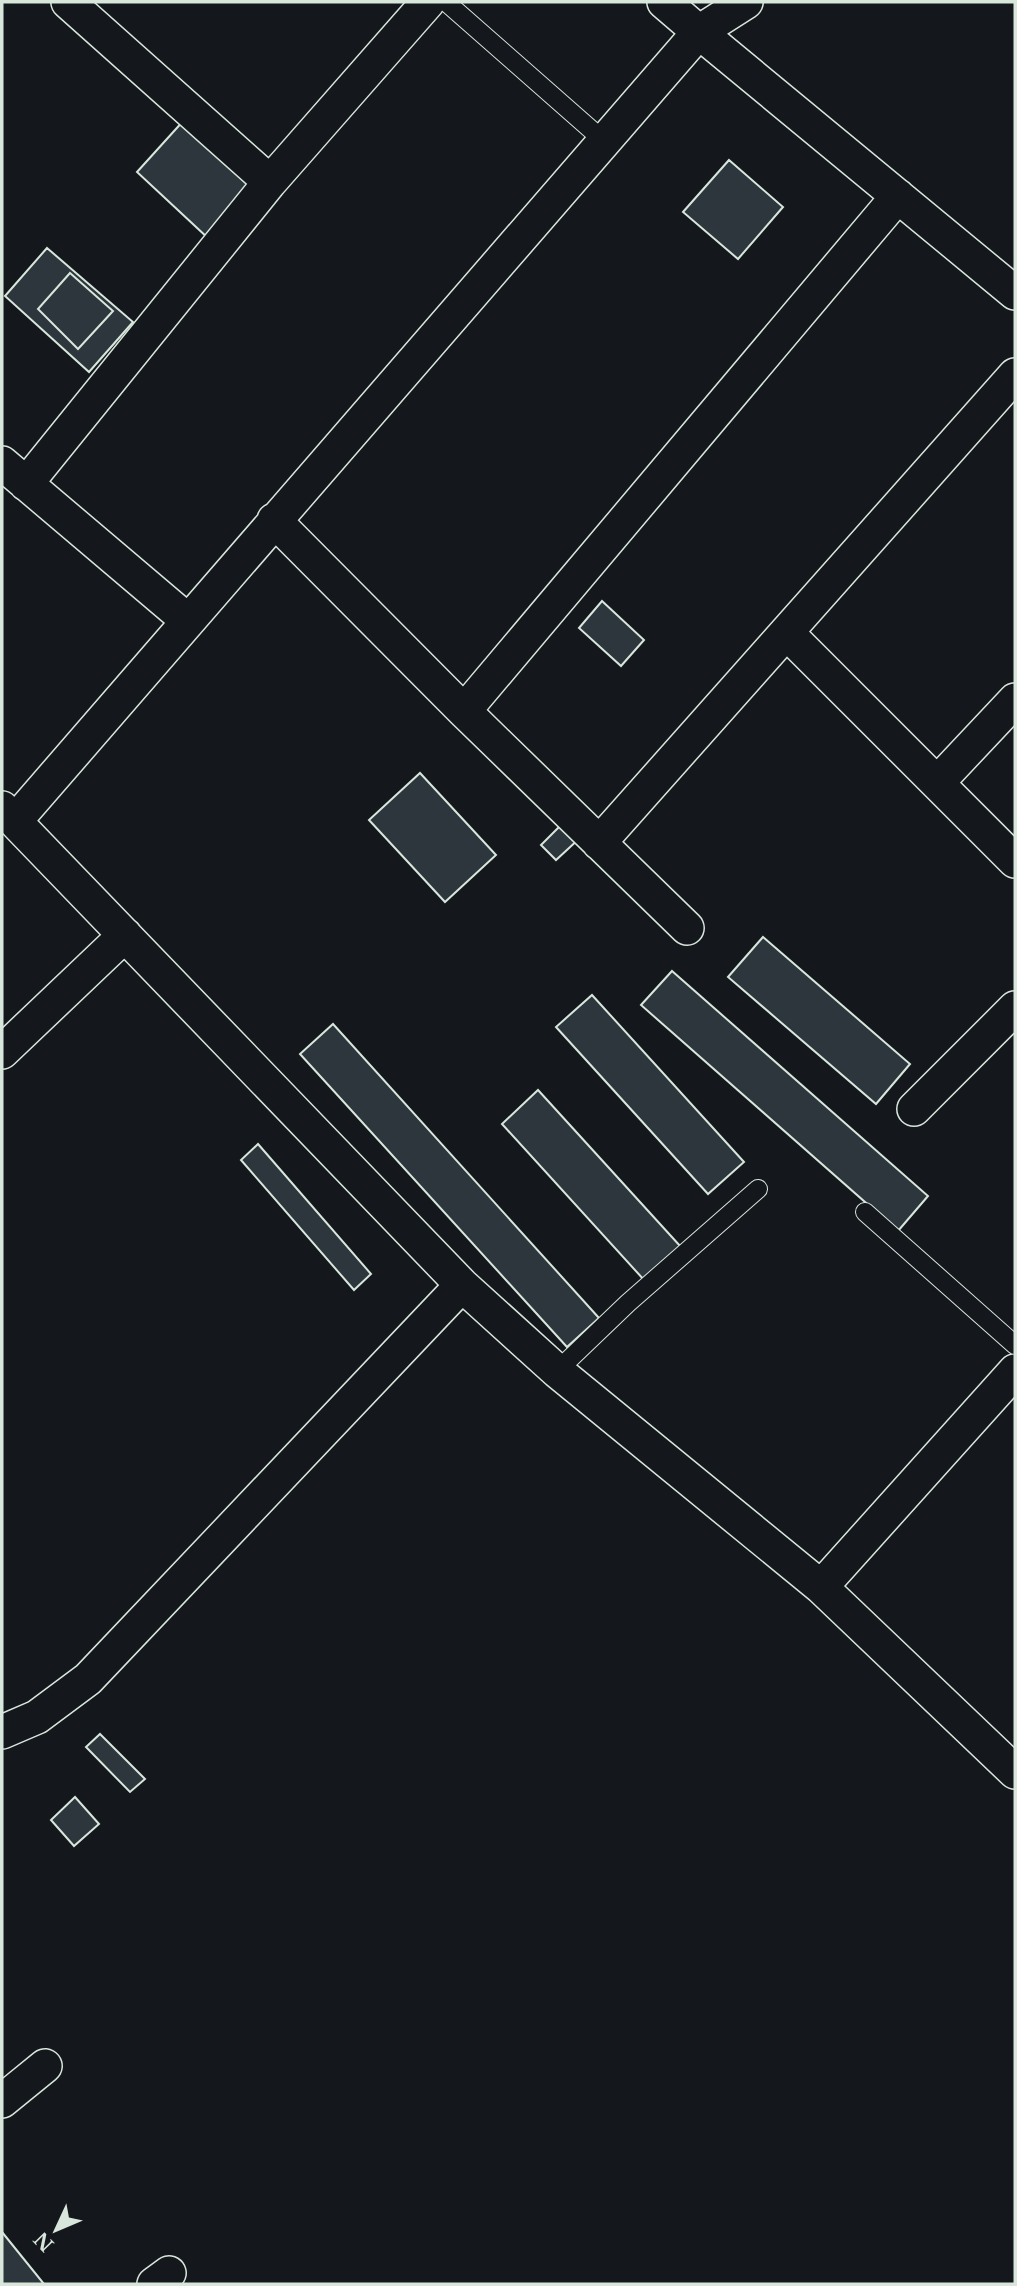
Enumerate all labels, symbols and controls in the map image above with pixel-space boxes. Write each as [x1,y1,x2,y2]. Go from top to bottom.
north arrow [21,2195,91,2265]
text: N [30,2227,59,2256]

